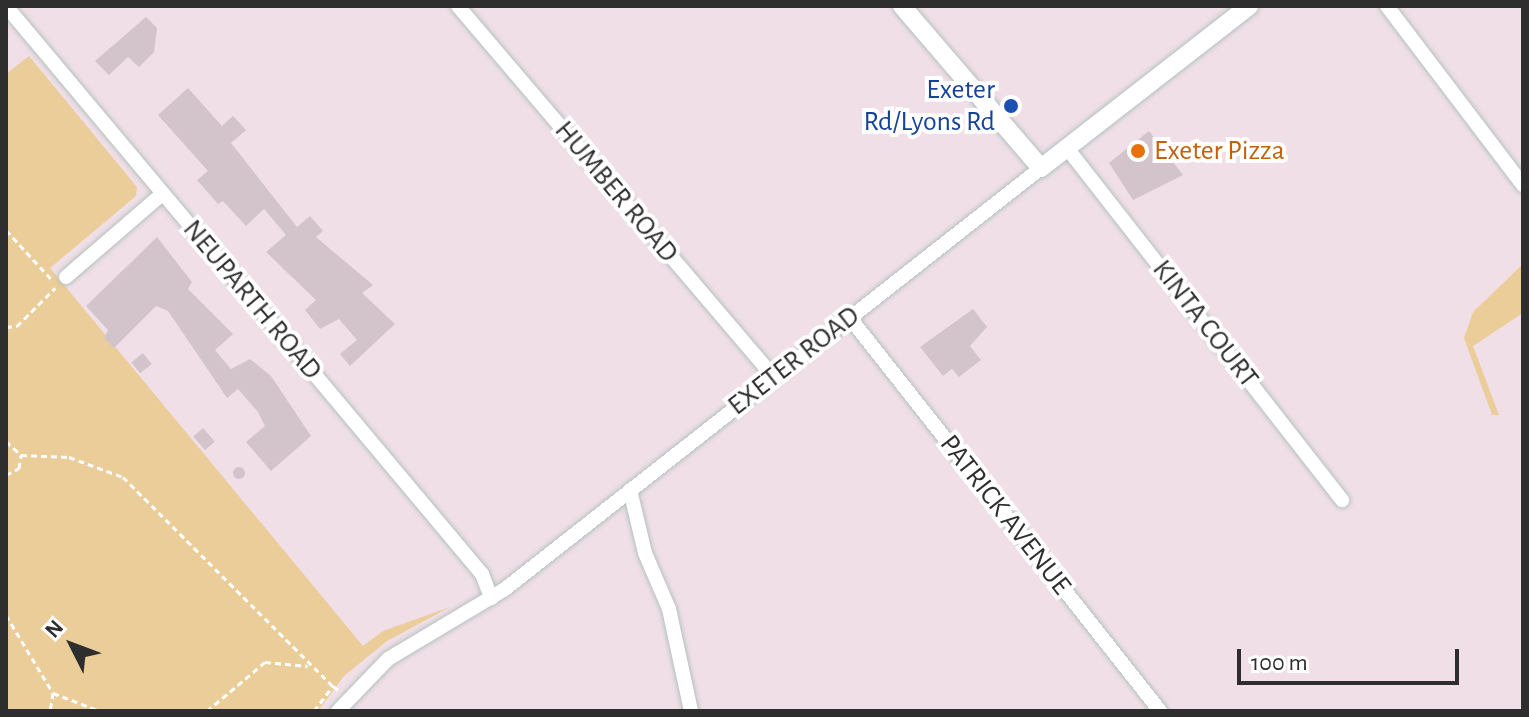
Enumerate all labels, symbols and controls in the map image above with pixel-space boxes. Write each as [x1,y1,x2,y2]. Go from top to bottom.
place label: Exeter Rd/Lyons Rd [863,73,995,139]
marker: Exeter Rd/Lyons Rd [1002,97,1020,115]
street label: HUMBER ROAD [547,114,685,270]
place label: Exeter Pizza [1154,134,1285,168]
marker: Exeter Pizza [1129,142,1147,160]
street label: NEUPARTH ROAD [175,213,329,387]
street label: KINTA COURT [1145,254,1265,394]
street label: EXETER ROAD [721,299,867,423]
street label: PATRICK AVENUE [932,428,1078,602]
north arrow [32,605,112,685]
text: N [41,616,67,642]
scale bar [1241,633,1463,683]
text: 100 m [1251,651,1308,675]

